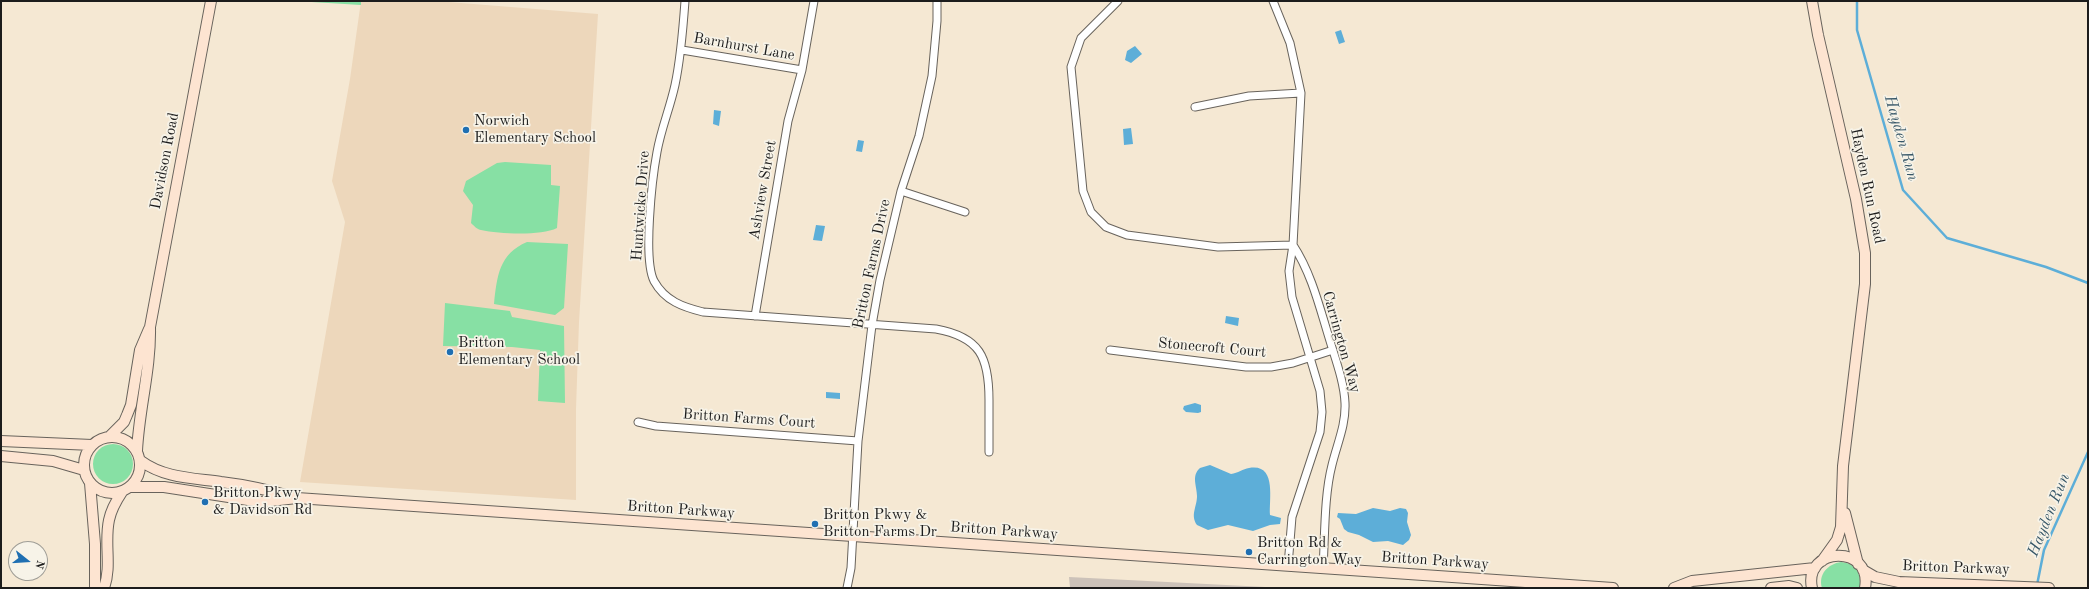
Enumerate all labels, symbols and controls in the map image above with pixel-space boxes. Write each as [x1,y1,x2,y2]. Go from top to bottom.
street label: Barnhurst Lane [692,29,796,65]
water label: Hayden Run [1880,93,1922,183]
street label: Davidson Road [147,111,183,211]
place label: Norwich Elementary School [474,112,596,147]
marker: Norwich Elementary School [461,125,471,135]
street label: Hayden Run Road [1846,127,1888,245]
street label: Ashview Street [745,139,781,241]
street label: Huntwicke Drive [628,150,654,262]
street label: Britton Farms Drive [849,197,895,331]
street label: Carrington Way [1318,289,1364,395]
place label: Britton Elementary School [458,334,580,369]
street label: Stonecroft Court [1157,334,1267,362]
marker: Britton Elementary School [445,347,455,357]
street label: Britton Farms Court [682,405,816,433]
water label: Hayden Run [2024,471,2074,559]
place label: Britton Pkwy & Davidson Rd [213,484,312,519]
marker: Britton Pkwy & Davidson Rd [200,497,210,507]
street label: Britton Parkway [627,497,735,523]
place label: Britton Pkwy & Britton Farms Dr [823,506,937,541]
street label: Britton Parkway [950,518,1058,544]
marker: Britton Pkwy & Britton Farms Dr [810,519,820,529]
place label: Britton Rd & Carrington Way [1257,534,1362,569]
north arrow [8,541,48,581]
marker: Britton Rd & Carrington Way [1244,547,1254,557]
street label: Britton Parkway [1381,548,1489,574]
street label: Britton Parkway [1902,557,2010,579]
text: N [33,559,45,570]

